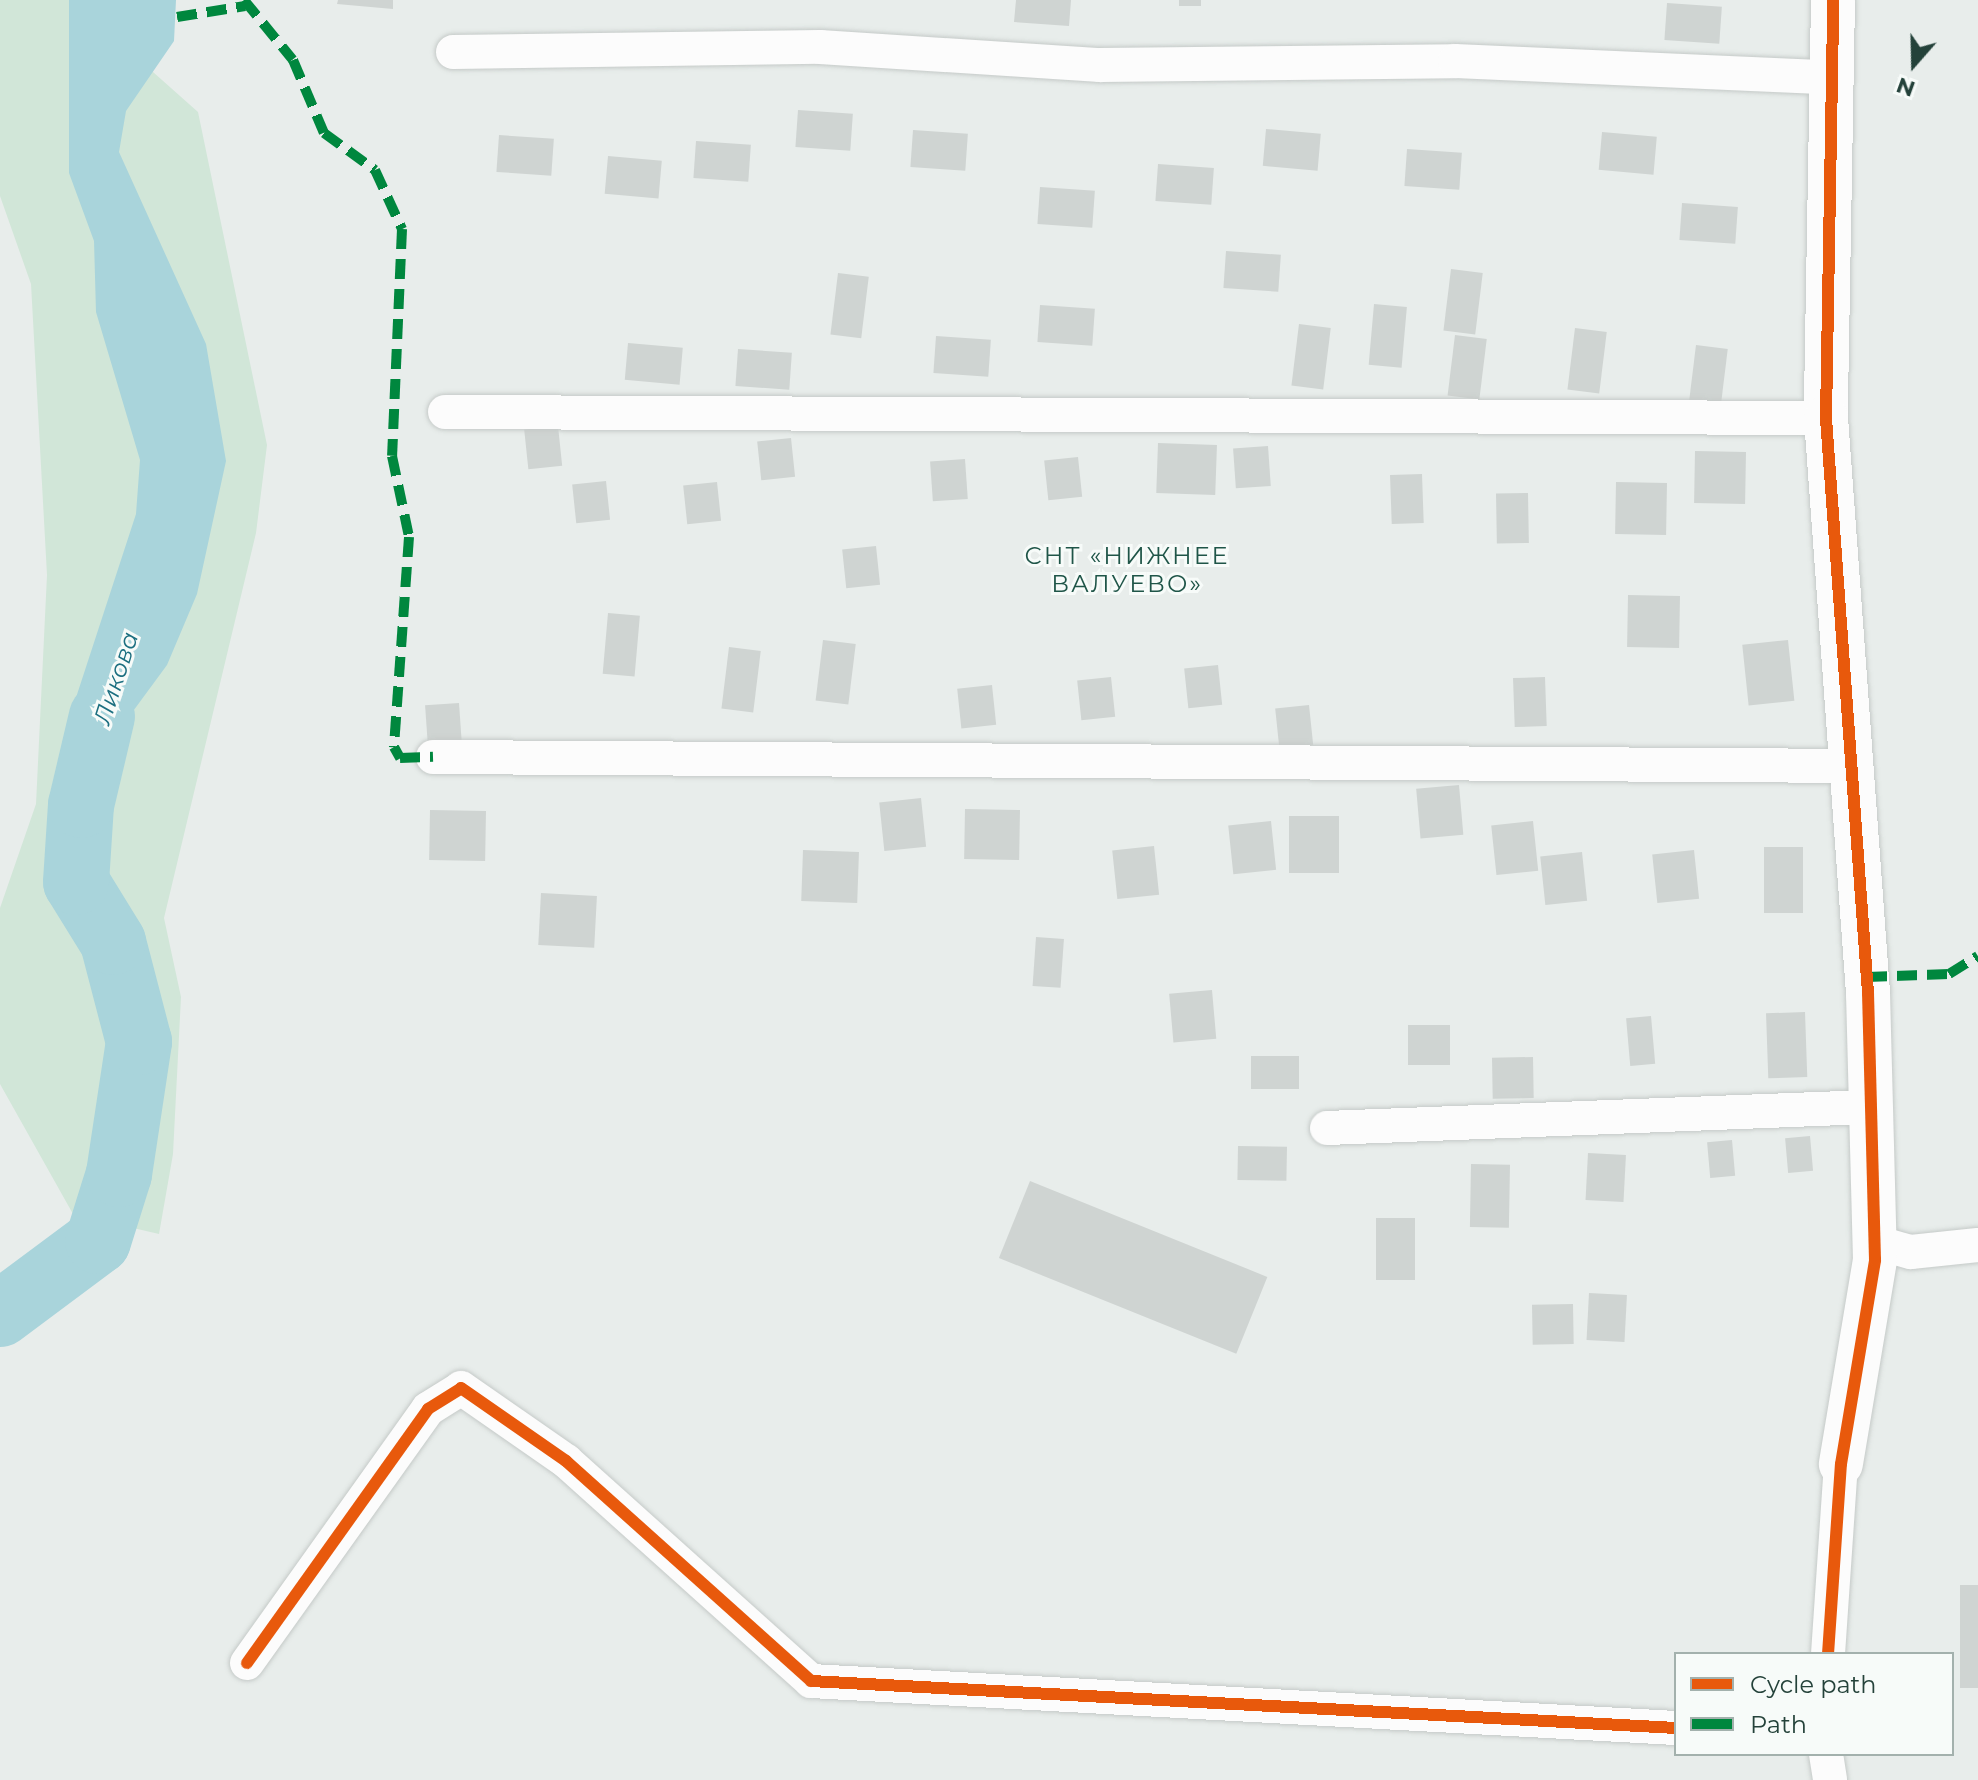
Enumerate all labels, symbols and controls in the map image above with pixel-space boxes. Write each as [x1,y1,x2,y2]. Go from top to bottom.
north arrow [1874,24,1954,104]
text: N [1893,71,1919,103]
district label: СНТ «НИЖНЕЕ ВАЛУЕВО» [1025,542,1229,598]
water label: Ликова [88,628,144,728]
legend [1674,1652,1954,1756]
text: Cycle path [1750,1670,1877,1699]
text: Path [1750,1710,1807,1739]

